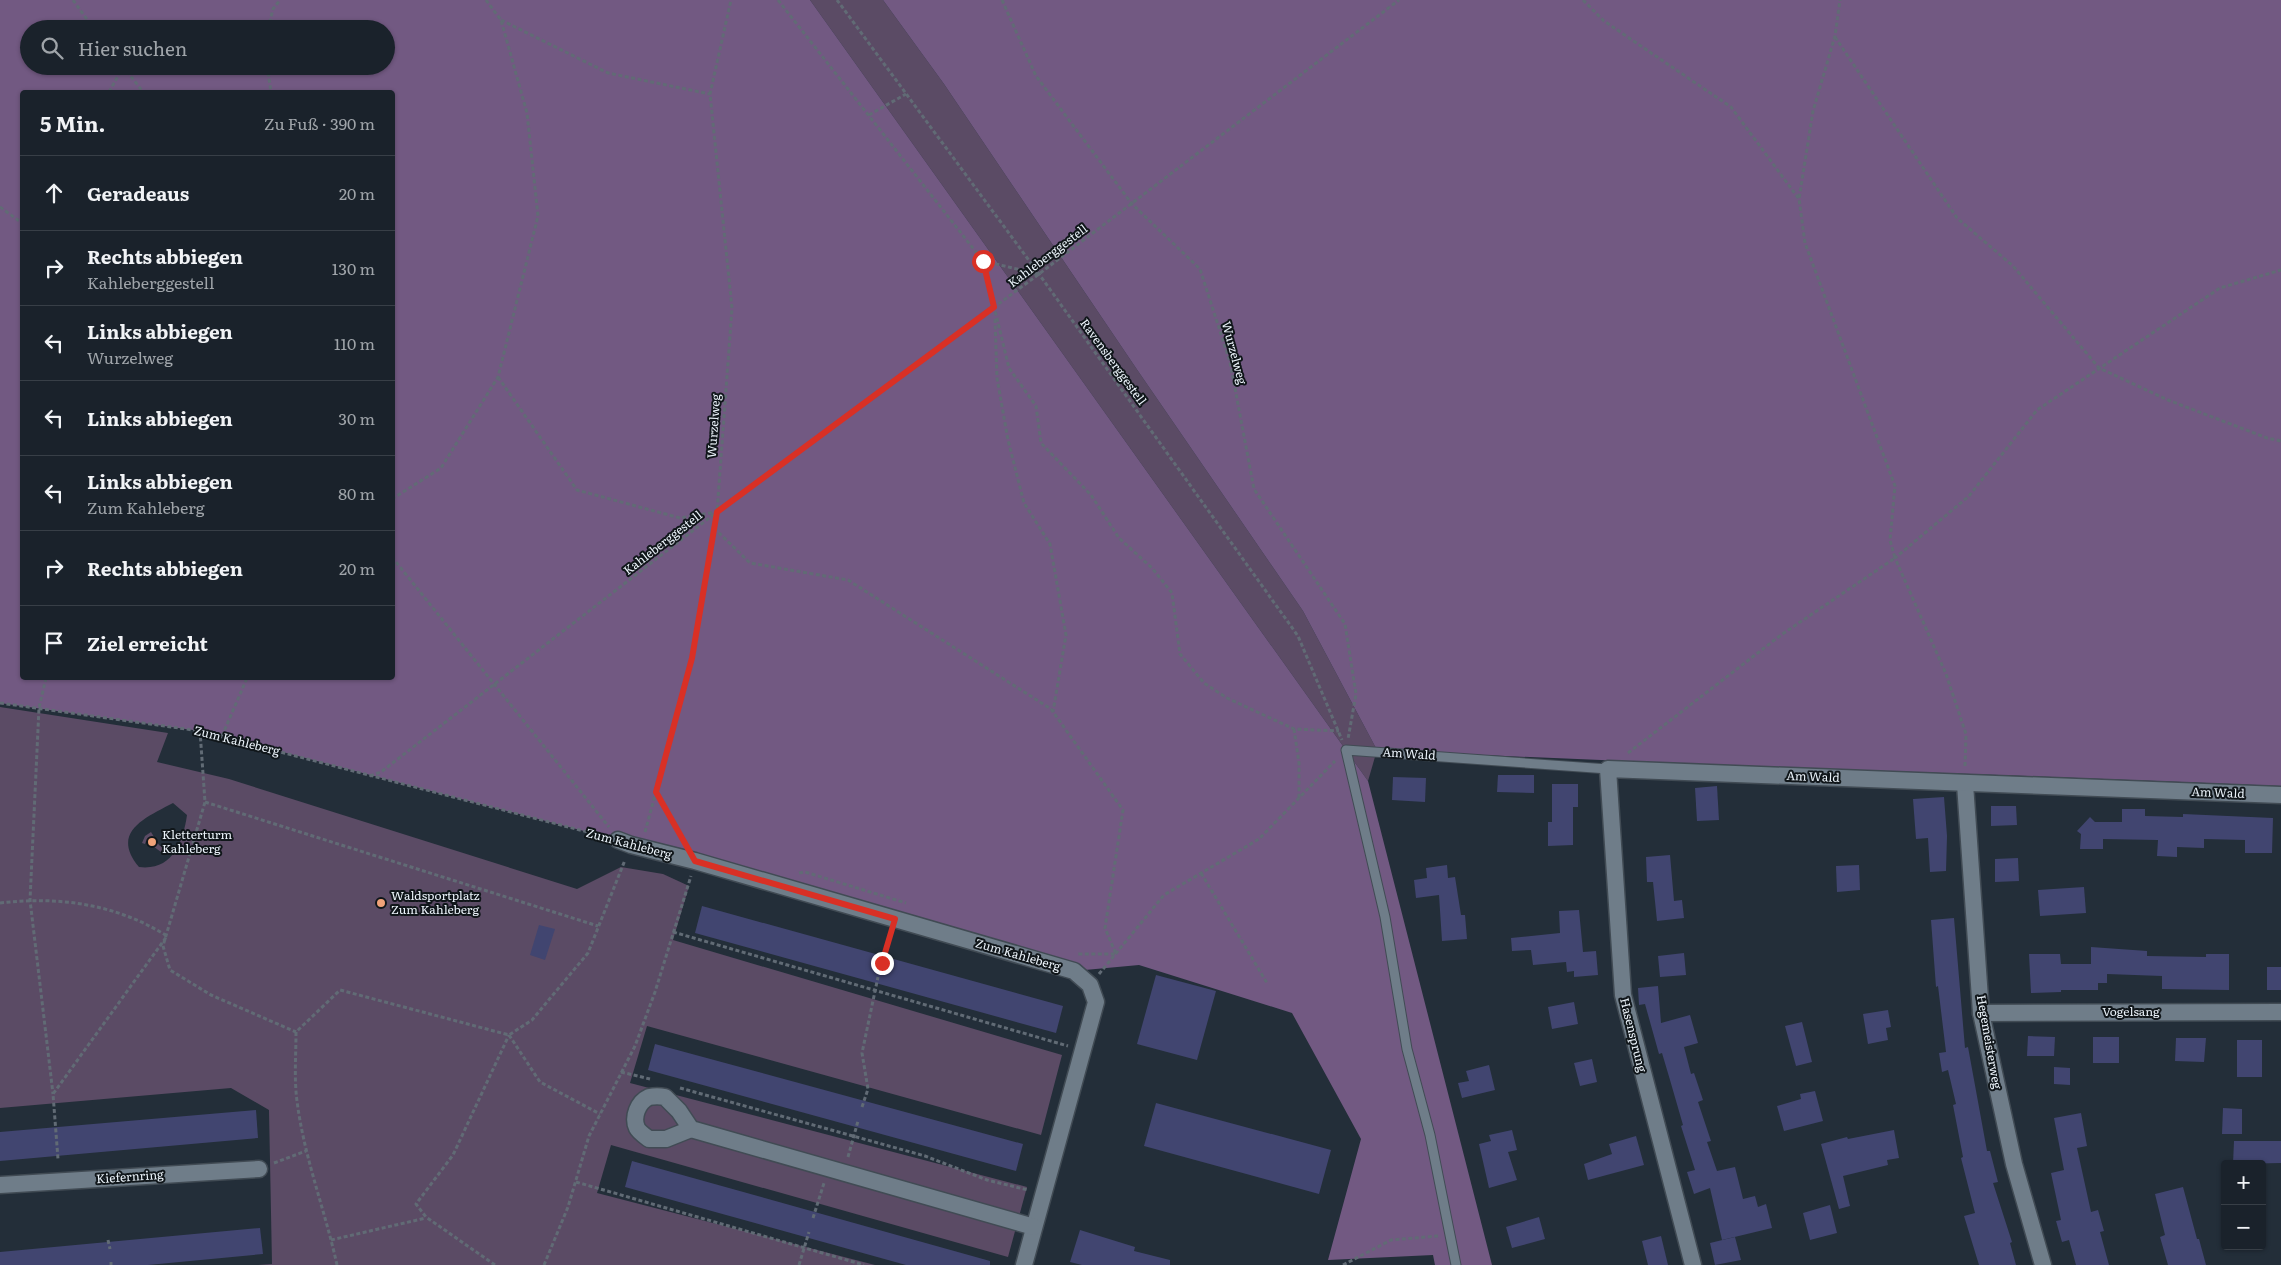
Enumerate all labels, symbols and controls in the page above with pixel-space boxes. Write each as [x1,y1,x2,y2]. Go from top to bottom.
search box [20,20,395,75]
icon: search [38,34,66,62]
text: Hier suchen [78,34,187,62]
text: 5 Min. [40,107,105,138]
text: Zu Fuß · 390 m [264,111,375,135]
icon: ahead [40,179,68,207]
text: Geradeaus [87,179,189,207]
text: 20 m [339,181,375,205]
street label: Kahleberggestell [1004,219,1091,291]
text: Rechts abbiegen [87,242,243,270]
route start [972,250,995,273]
icon: right [40,254,68,282]
text: 130 m [332,256,375,280]
text: Kahleberggestell [87,270,214,294]
street label: Ravensberggestell [1076,315,1151,408]
text: Links abbiegen [87,317,233,345]
street label: Wurzelweg [1218,319,1252,387]
icon: left [40,329,68,357]
text: 110 m [334,331,375,355]
text: Wurzelweg [87,345,173,369]
street label: Wurzelweg [702,393,724,459]
icon: left [40,404,68,432]
text: Links abbiegen [87,404,233,432]
text: 30 m [338,406,375,430]
text: Links abbiegen [87,467,233,495]
icon: left [40,479,68,507]
text: 80 m [338,481,375,505]
text: Zum Kahleberg [87,495,205,519]
street label: Kahleberggestell [619,506,706,579]
icon: right [40,554,68,582]
text: Rechts abbiegen [87,554,243,582]
text: 20 m [339,556,375,580]
icon: arrive [40,629,68,657]
text: Ziel erreicht [87,629,208,657]
street label: Zum Kahleberg [192,721,283,760]
street label: Am Wald [1382,742,1437,764]
street label: Am Wald [1786,766,1841,786]
street label: Am Wald [2191,782,2246,802]
street label: Zum Kahleberg [584,823,674,863]
place label: Kletterturm Kahleberg [162,825,232,857]
marker: Kletterturm Kahleberg [146,836,158,848]
place label: Waldsportplatz Zum Kahleberg [391,886,480,918]
marker: Waldsportplatz Zum Kahleberg [375,897,387,909]
street label: Zum Kahleberg [973,933,1063,975]
route end [871,952,894,975]
street label: Hegemeisterweg [1973,993,2007,1091]
street label: Hasensprung [1616,996,1652,1074]
street label: Vogelsang [2102,1002,2160,1020]
map controls [2221,1160,2266,1250]
button: + [2221,1160,2266,1205]
street label: Kiefernring [96,1165,165,1187]
button: − [2221,1205,2266,1250]

